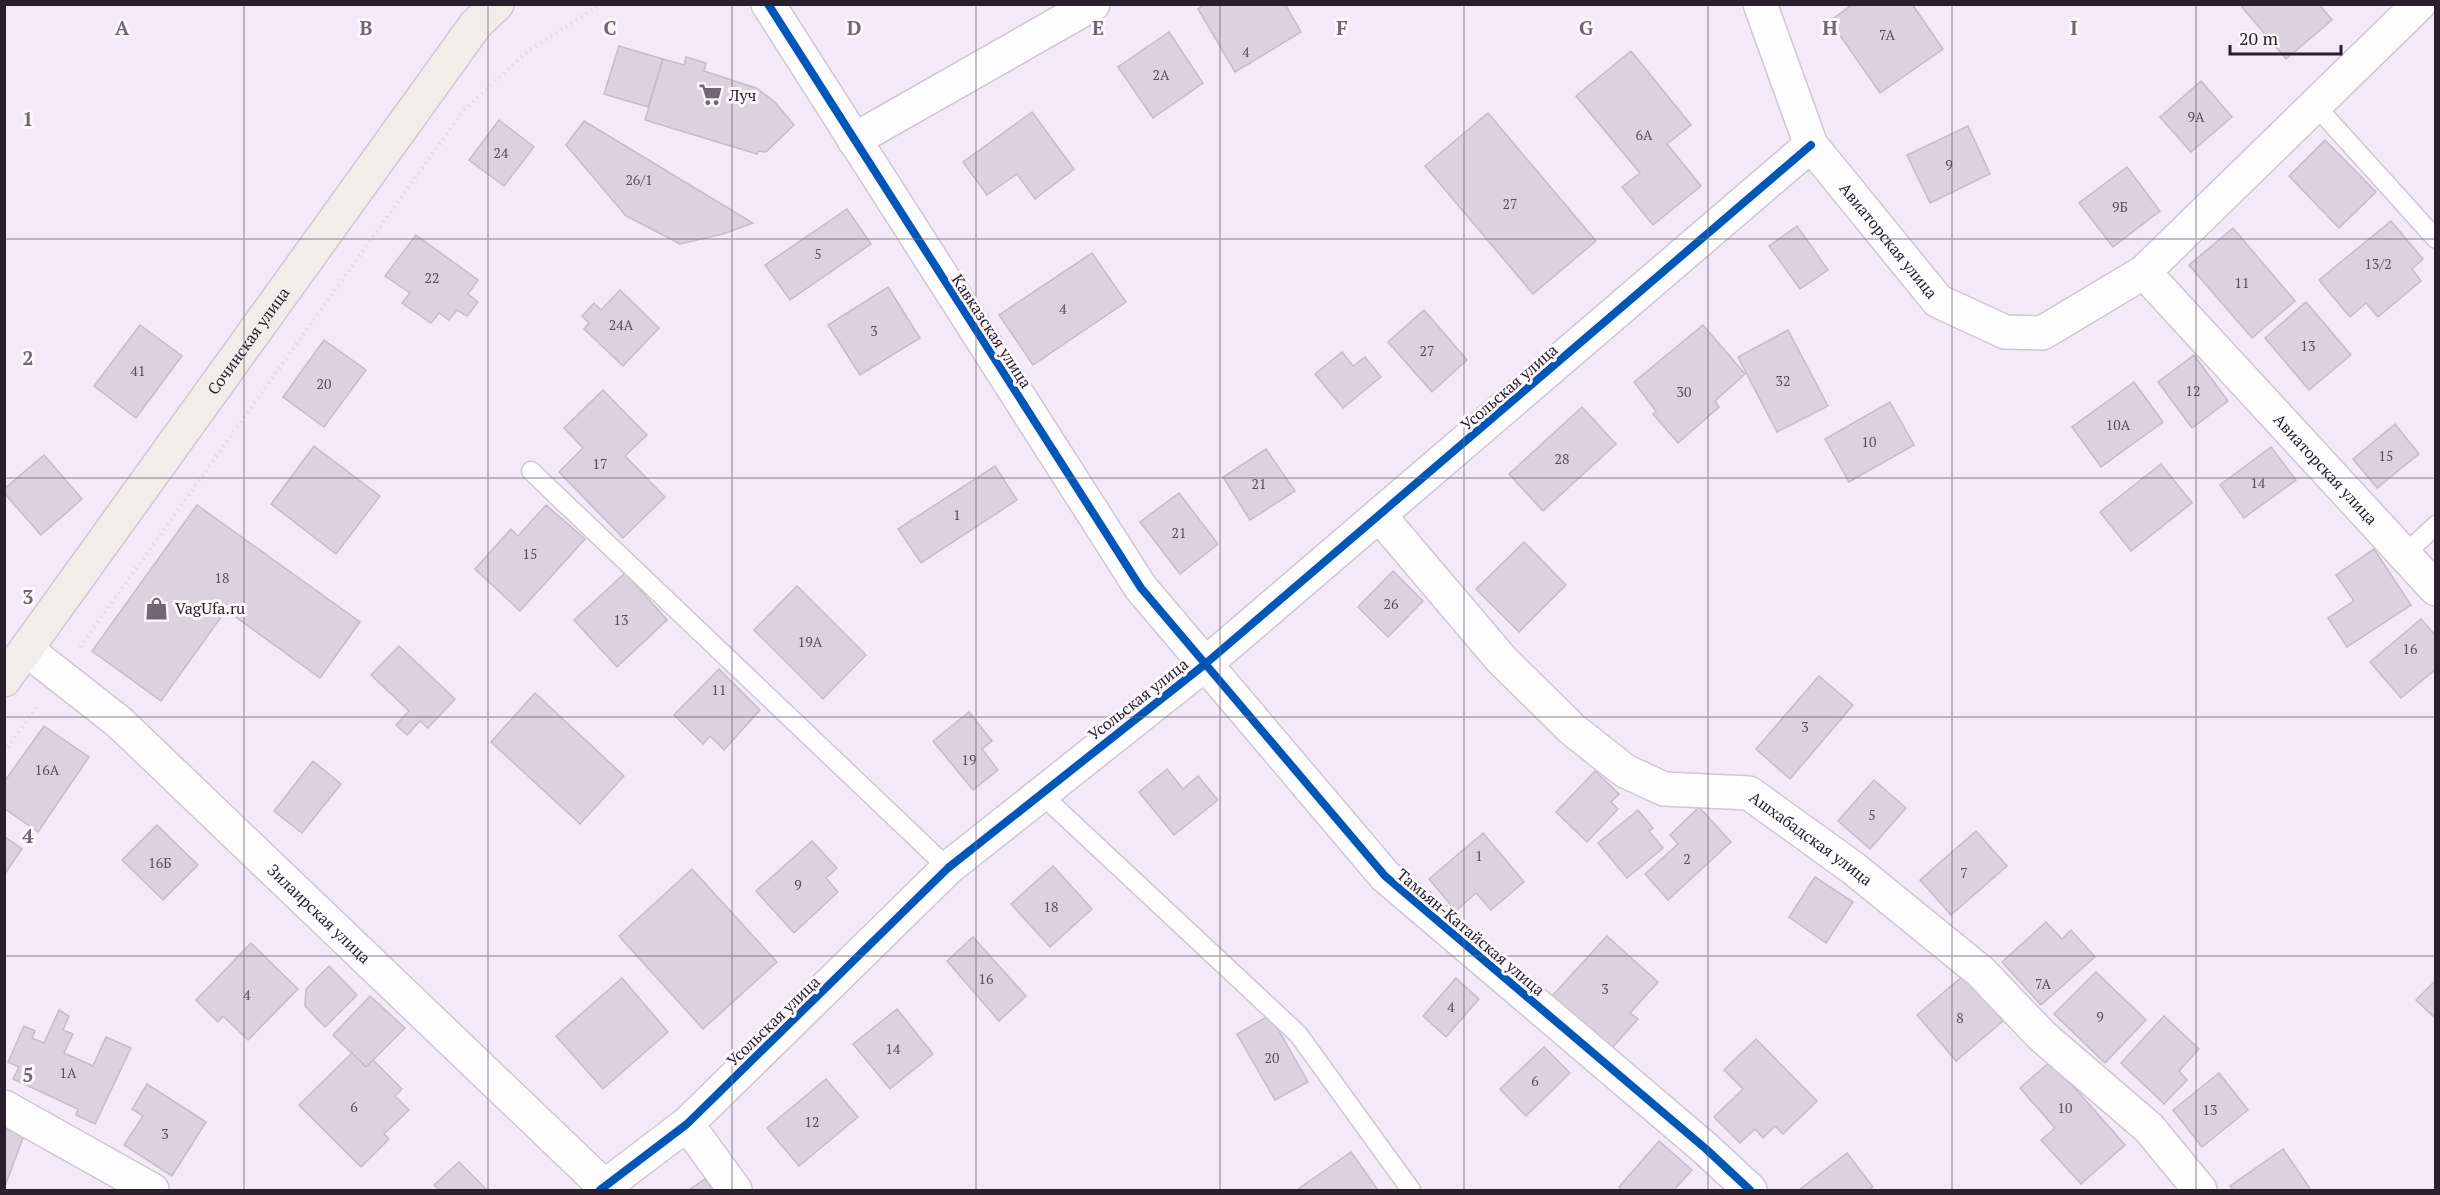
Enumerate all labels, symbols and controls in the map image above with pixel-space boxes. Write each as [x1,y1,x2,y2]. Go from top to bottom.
text: A [115,14,130,41]
text: B [360,14,373,41]
text: C [603,14,617,41]
text: D [847,14,861,41]
text: E [1092,14,1104,41]
text: F [1336,14,1348,41]
text: G [1579,14,1593,41]
text: H [1822,14,1838,41]
text: I [2070,14,2078,41]
scale bar [2230,18,2341,56]
house number: 7А [1879,25,1895,44]
text: 20 m [2239,26,2279,50]
house number: 4 [1242,42,1250,61]
house number: 2А [1152,65,1170,84]
supermarket icon: Луч [698,82,724,108]
place label: Луч [728,84,757,106]
text: 1 [22,105,34,132]
house number: 9А [2187,107,2205,126]
house number: 6А [1635,125,1653,144]
house number: 24 [494,143,509,162]
house number: 9 [1945,155,1953,174]
house number: 26/1 [625,170,653,189]
street label: Авиаторская улица [1835,178,1943,303]
house number: 27 [1503,194,1517,213]
house number: 9Б [2112,197,2128,216]
house number: 5 [814,244,822,263]
house number: 13/2 [2364,254,2392,273]
house number: 22 [425,268,439,287]
street label: Кавказская улица [947,270,1037,392]
house number: 11 [2235,273,2249,292]
street label: Сочинская улица [202,282,294,399]
house number: 4 [1059,299,1067,318]
house number: 24А [609,315,634,334]
house number: 3 [870,321,878,340]
house number: 13 [2301,336,2315,355]
street label: Усольская улица [1456,339,1562,435]
house number: 27 [1420,341,1434,360]
text: 2 [22,344,34,371]
house number: 41 [131,361,145,380]
house number: 32 [1776,371,1790,390]
house number: 20 [317,374,331,393]
house number: 12 [2186,381,2200,400]
house number: 30 [1677,382,1691,401]
street label: Авиаторская улица [2269,409,2382,529]
house number: 10А [2106,415,2131,434]
house number: 10 [1862,432,1876,451]
house number: 15 [2379,446,2393,465]
house number: 28 [1555,449,1569,468]
house number: 17 [593,454,607,473]
house number: 14 [2251,473,2266,492]
house number: 21 [1252,474,1266,493]
house number: 1 [953,505,961,524]
house number: 21 [1172,523,1186,542]
house number: 15 [523,544,537,563]
house number: 18 [215,568,229,587]
text: 3 [22,583,34,610]
house number: 26 [1384,594,1399,613]
shop icon: VagUfa.ru [144,595,170,621]
place label: VagUfa.ru [175,597,245,619]
house number: 13 [614,610,628,629]
house number: 19А [798,632,823,651]
house number: 16 [2403,639,2418,658]
street label: Усольская улица [1083,653,1193,745]
house number: 11 [712,680,726,699]
house number: 3 [1801,717,1809,736]
house number: 19 [962,750,976,769]
house number: 16А [35,760,60,779]
street label: Ашхабадская улица [1745,786,1877,891]
house number: 5 [1868,805,1876,824]
text: 4 [22,822,34,849]
house number: 1 [1475,846,1483,865]
house number: 2 [1683,849,1691,868]
house number: 16Б [148,853,172,872]
street label: Зилаирская улица [263,859,376,968]
street label: Тамьян-Катайская улица [1392,863,1550,1001]
house number: 7 [1960,863,1968,882]
house number: 9 [794,875,802,894]
house number: 18 [1044,897,1058,916]
house number: 16 [979,969,994,988]
street label: Усольская улица [722,971,824,1071]
house number: 7А [2035,974,2051,993]
house number: 3 [1601,979,1609,998]
house number: 4 [243,985,251,1004]
house number: 4 [1447,997,1455,1016]
house number: 9 [2096,1007,2104,1026]
house number: 8 [1956,1008,1964,1027]
house number: 14 [886,1039,901,1058]
house number: 20 [1265,1048,1279,1067]
text: 5 [22,1061,34,1088]
house number: 1А [59,1063,77,1082]
house number: 6 [1531,1071,1539,1090]
house number: 6 [350,1097,358,1116]
house number: 10 [2058,1098,2072,1117]
house number: 13 [2203,1100,2217,1119]
house number: 12 [805,1112,819,1131]
house number: 3 [161,1124,169,1143]

